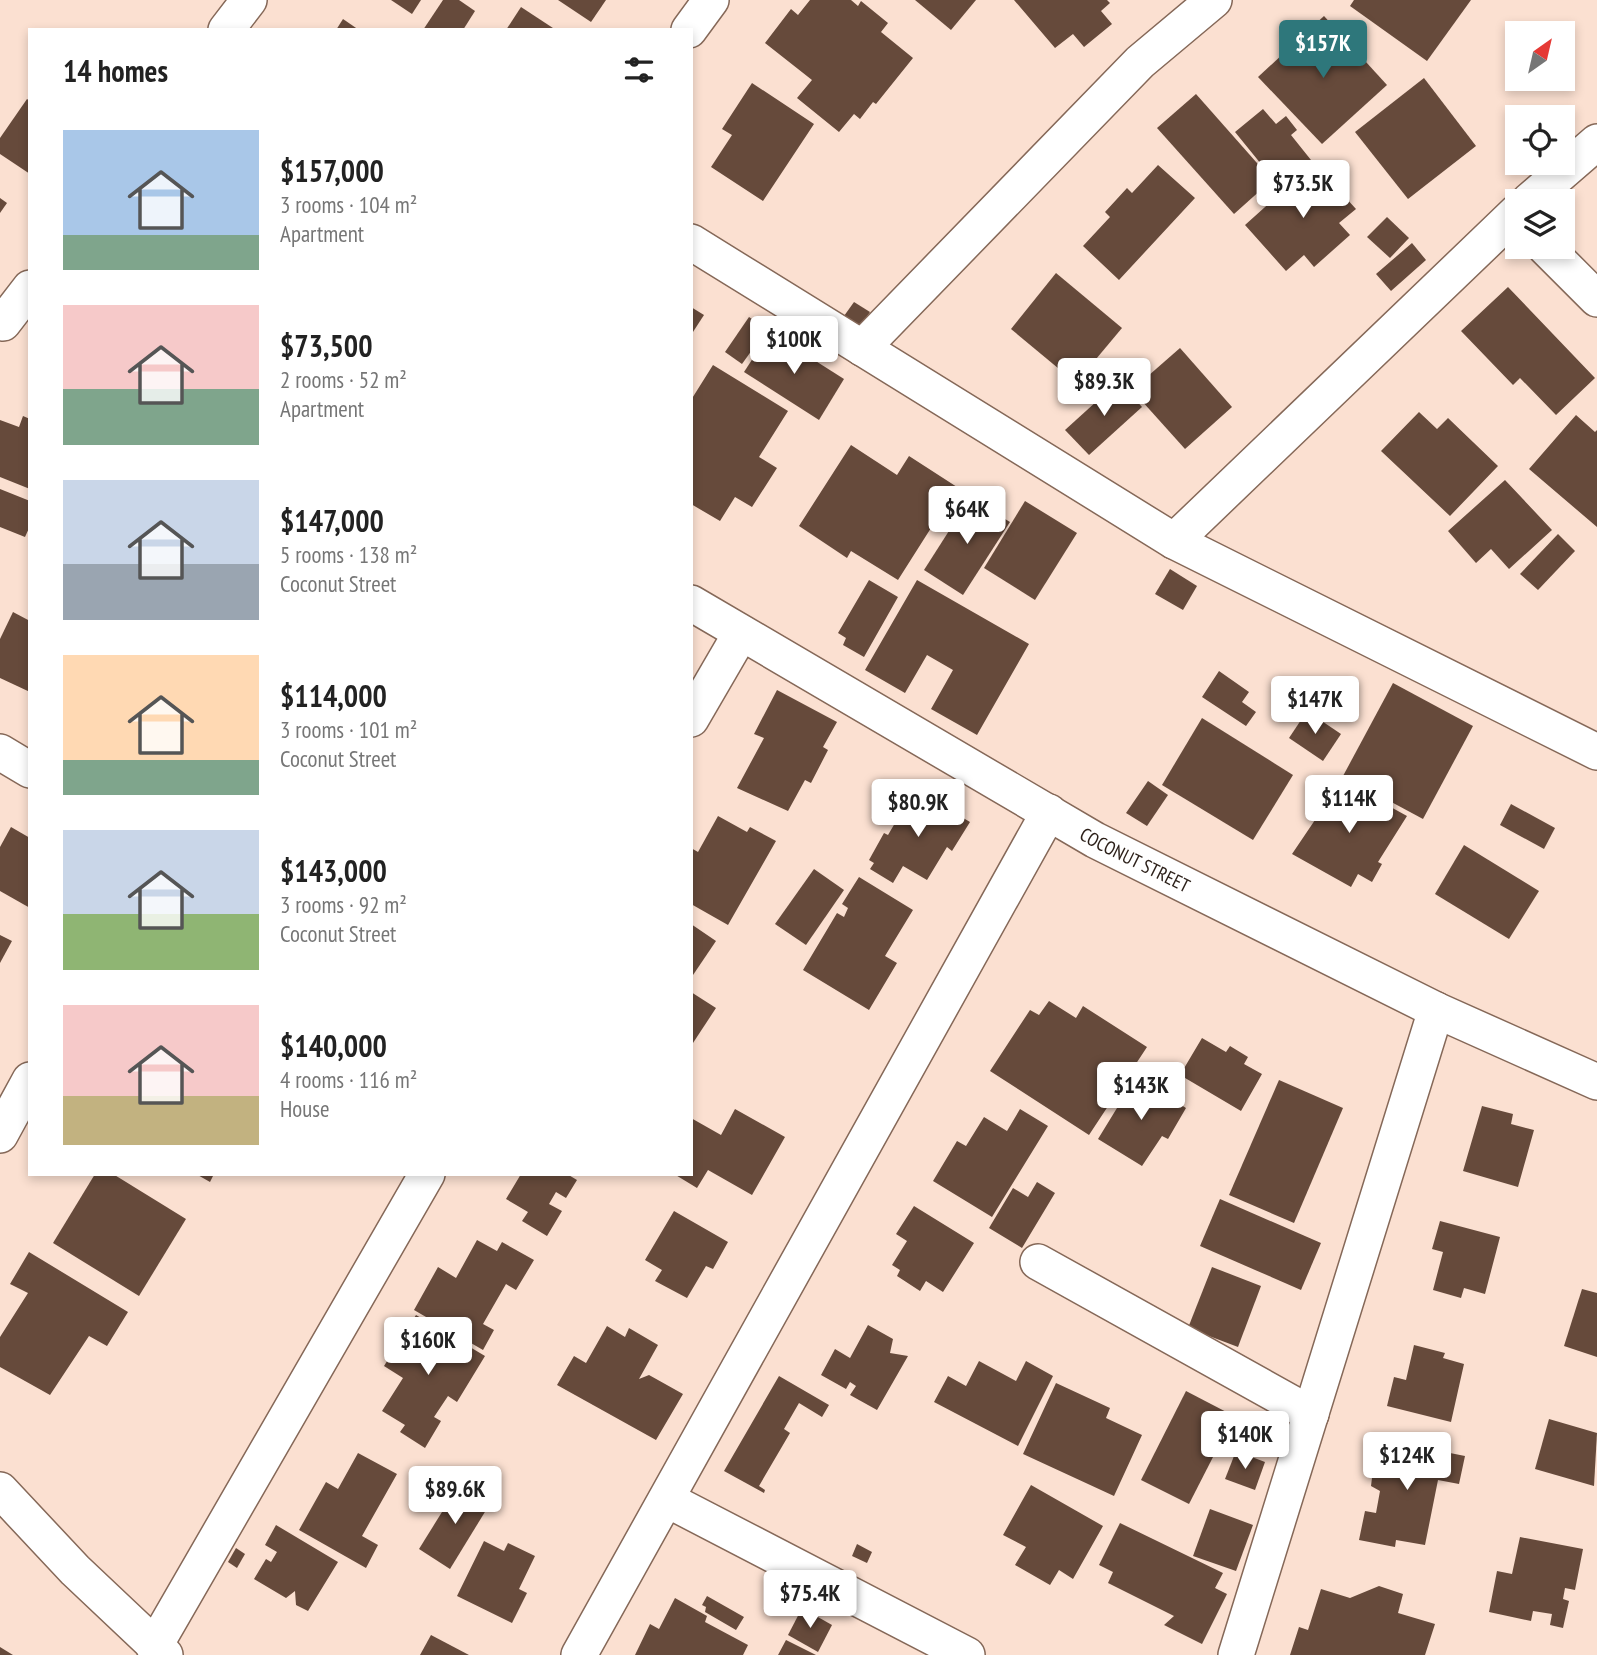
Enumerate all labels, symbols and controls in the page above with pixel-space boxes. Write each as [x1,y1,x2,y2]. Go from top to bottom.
pin: $157K [1274,20,1372,80]
north arrow [1505,21,1575,91]
map controls [1505,21,1575,259]
text: $157K [1295,28,1351,57]
text: 14 homes [63,51,168,90]
icon: filters [620,51,658,89]
button: locate [1505,105,1575,175]
text: $157,000 [280,151,384,190]
icon: home [119,158,203,242]
pin: $73.5K [1246,160,1360,220]
text: $73.5K [1273,168,1333,197]
button: layers [1505,189,1575,259]
text: 3 rooms · 104 m² [280,190,417,219]
text: Apartment [280,219,364,248]
pin: $100K [745,316,843,376]
text: $100K [766,324,822,353]
text: $73,500 [280,326,373,365]
icon: home [119,333,203,417]
pin: $89.3K [1047,358,1161,418]
text: 2 rooms · 52 m² [280,365,407,394]
text: $89.3K [1074,366,1134,395]
text: Apartment [280,394,364,423]
pin: $64K [926,486,1008,546]
text: $64K [945,494,989,523]
text: $147,000 [280,501,384,540]
icon: home [119,508,203,592]
text: 5 rooms · 138 m² [280,540,417,569]
text: Coconut Street [280,569,396,598]
text: $114,000 [280,676,387,715]
pin: $147K [1266,676,1364,736]
icon: home [119,683,203,767]
text: $147K [1287,684,1343,713]
text: 3 rooms · 101 m² [280,715,417,744]
text: Coconut Street [280,744,396,773]
pin: $114K [1300,776,1398,835]
pin: $80.9K [861,780,975,839]
text: $114K [1321,783,1377,812]
text: $80.9K [888,787,948,816]
street label: COCONUT STREET [1076,822,1194,898]
text: $143,000 [280,851,387,890]
icon: home [119,858,203,942]
text: 3 rooms · 92 m² [280,890,407,919]
text: Coconut Street [280,919,396,948]
text: $140,000 [280,1026,387,1065]
icon: home [119,1033,203,1117]
pin: $143K [1092,1062,1190,1122]
text: 4 rooms · 116 m² [280,1065,417,1094]
text: $143K [1113,1070,1169,1099]
text: House [280,1094,330,1123]
pin: $160K [379,1318,477,1377]
text: $160K [400,1325,456,1354]
pin: $140K [1196,1412,1294,1471]
text: $140K [1217,1419,1273,1448]
pin: $124K [1358,1432,1456,1492]
text: $124K [1379,1440,1435,1469]
pin: $89.6K [398,1466,512,1526]
text: $89.6K [425,1474,485,1503]
pin: $75.4K [753,1570,867,1630]
text: $75.4K [780,1578,840,1607]

